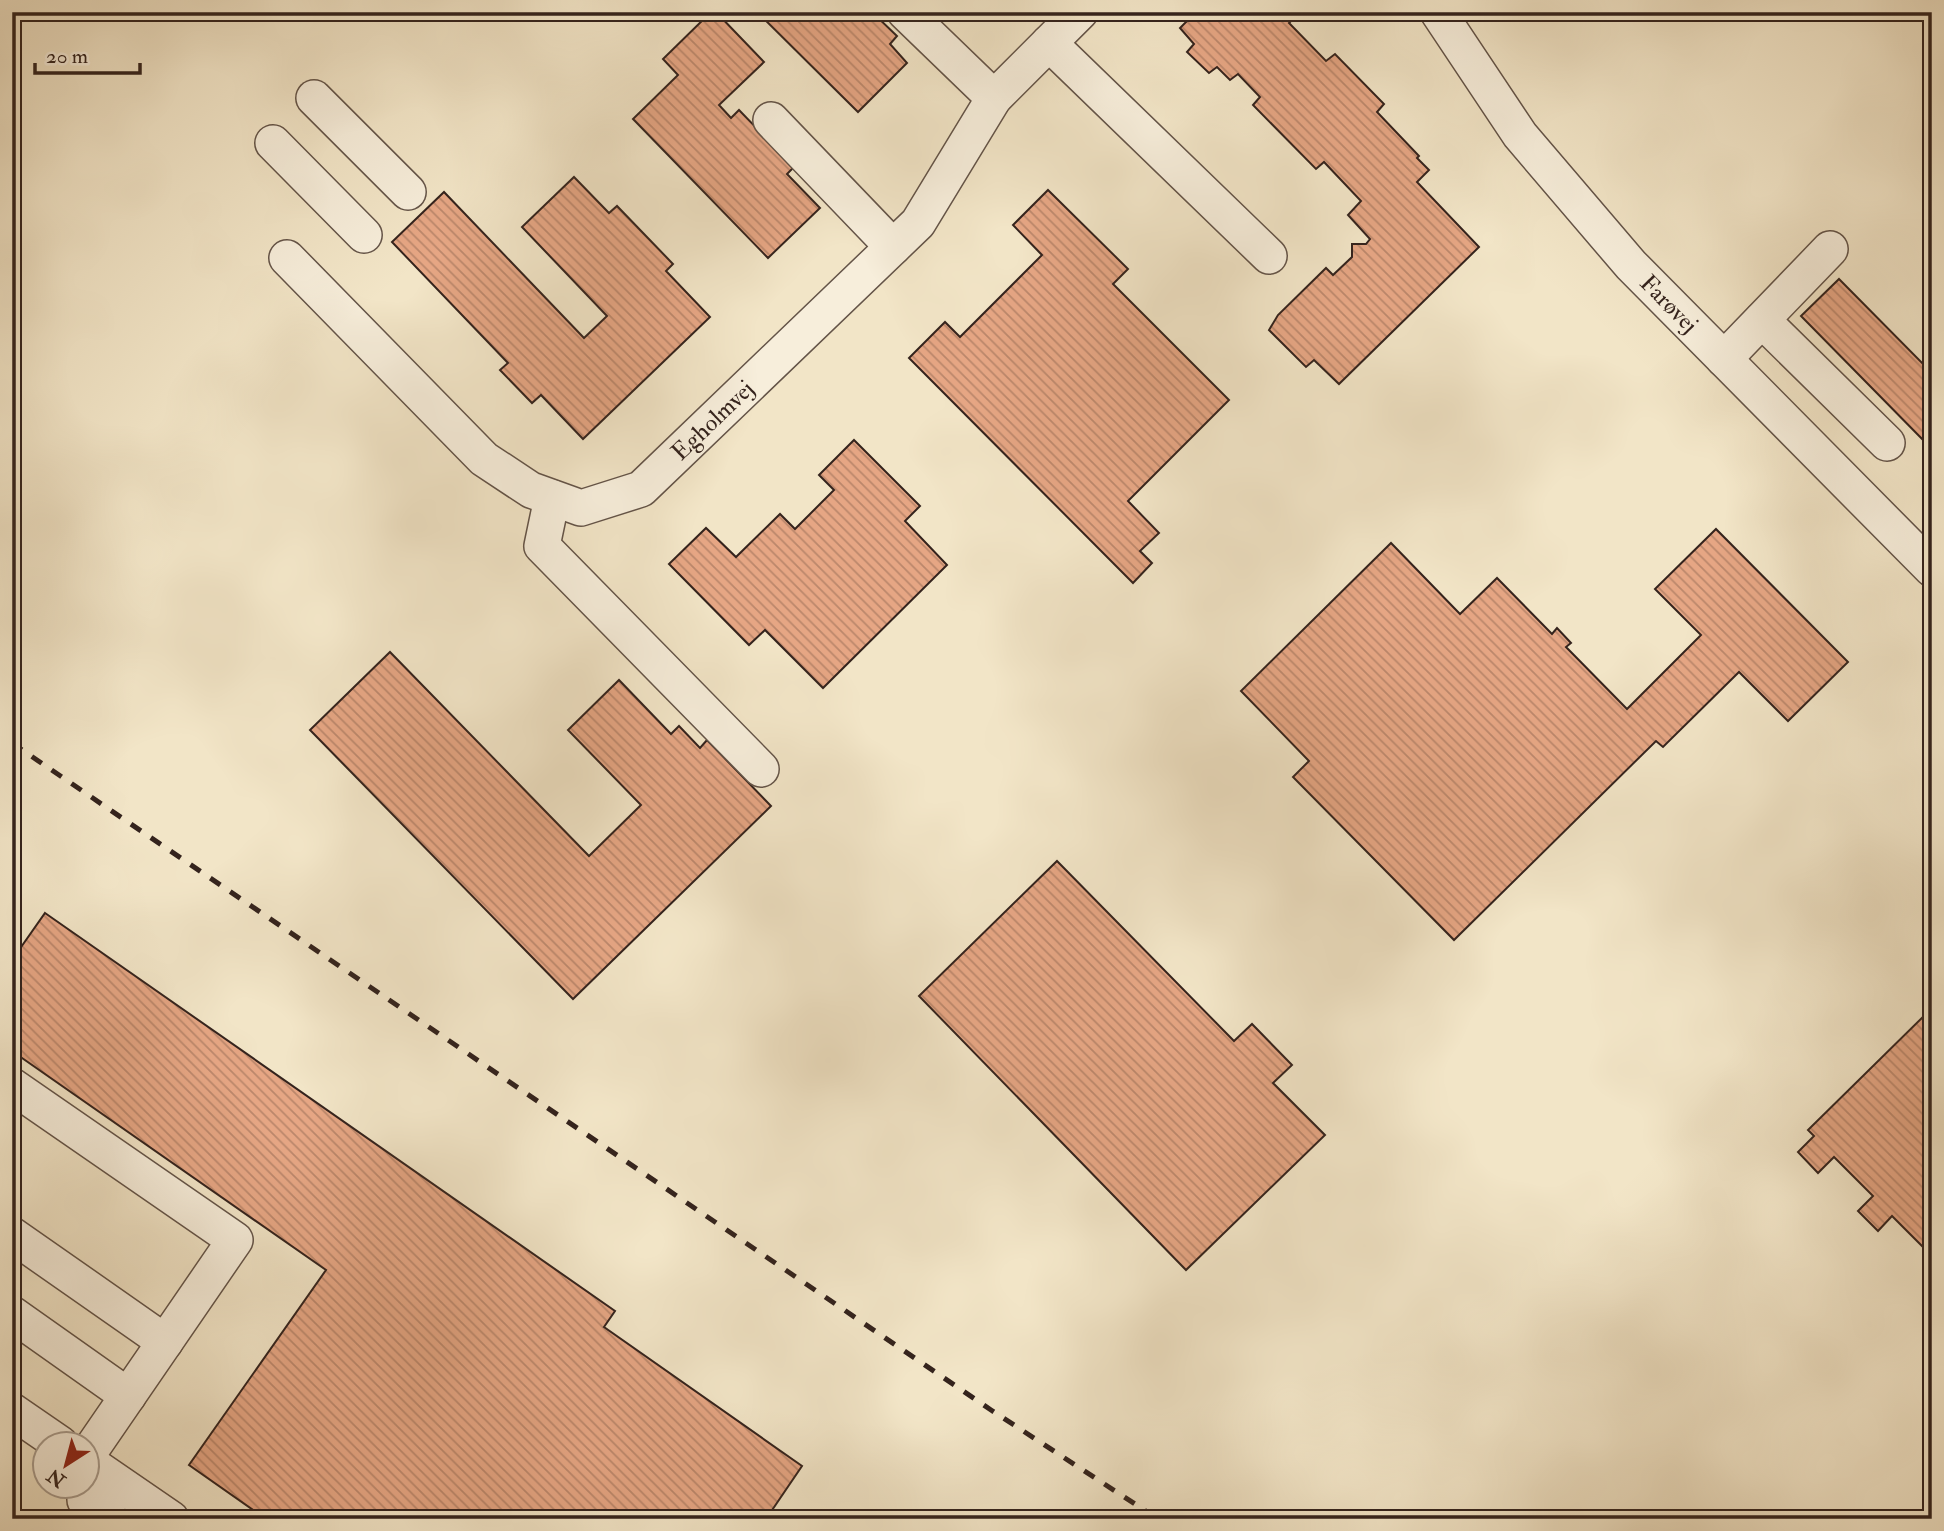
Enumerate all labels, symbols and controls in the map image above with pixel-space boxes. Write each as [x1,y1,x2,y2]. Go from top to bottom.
scale bar [35,32,140,76]
text: 20 m [46,43,88,70]
street label: Farøvej [1633,268,1705,340]
street label: Egholmvej [665,374,761,468]
north arrow [32,1430,102,1500]
text: N [42,1463,71,1493]

